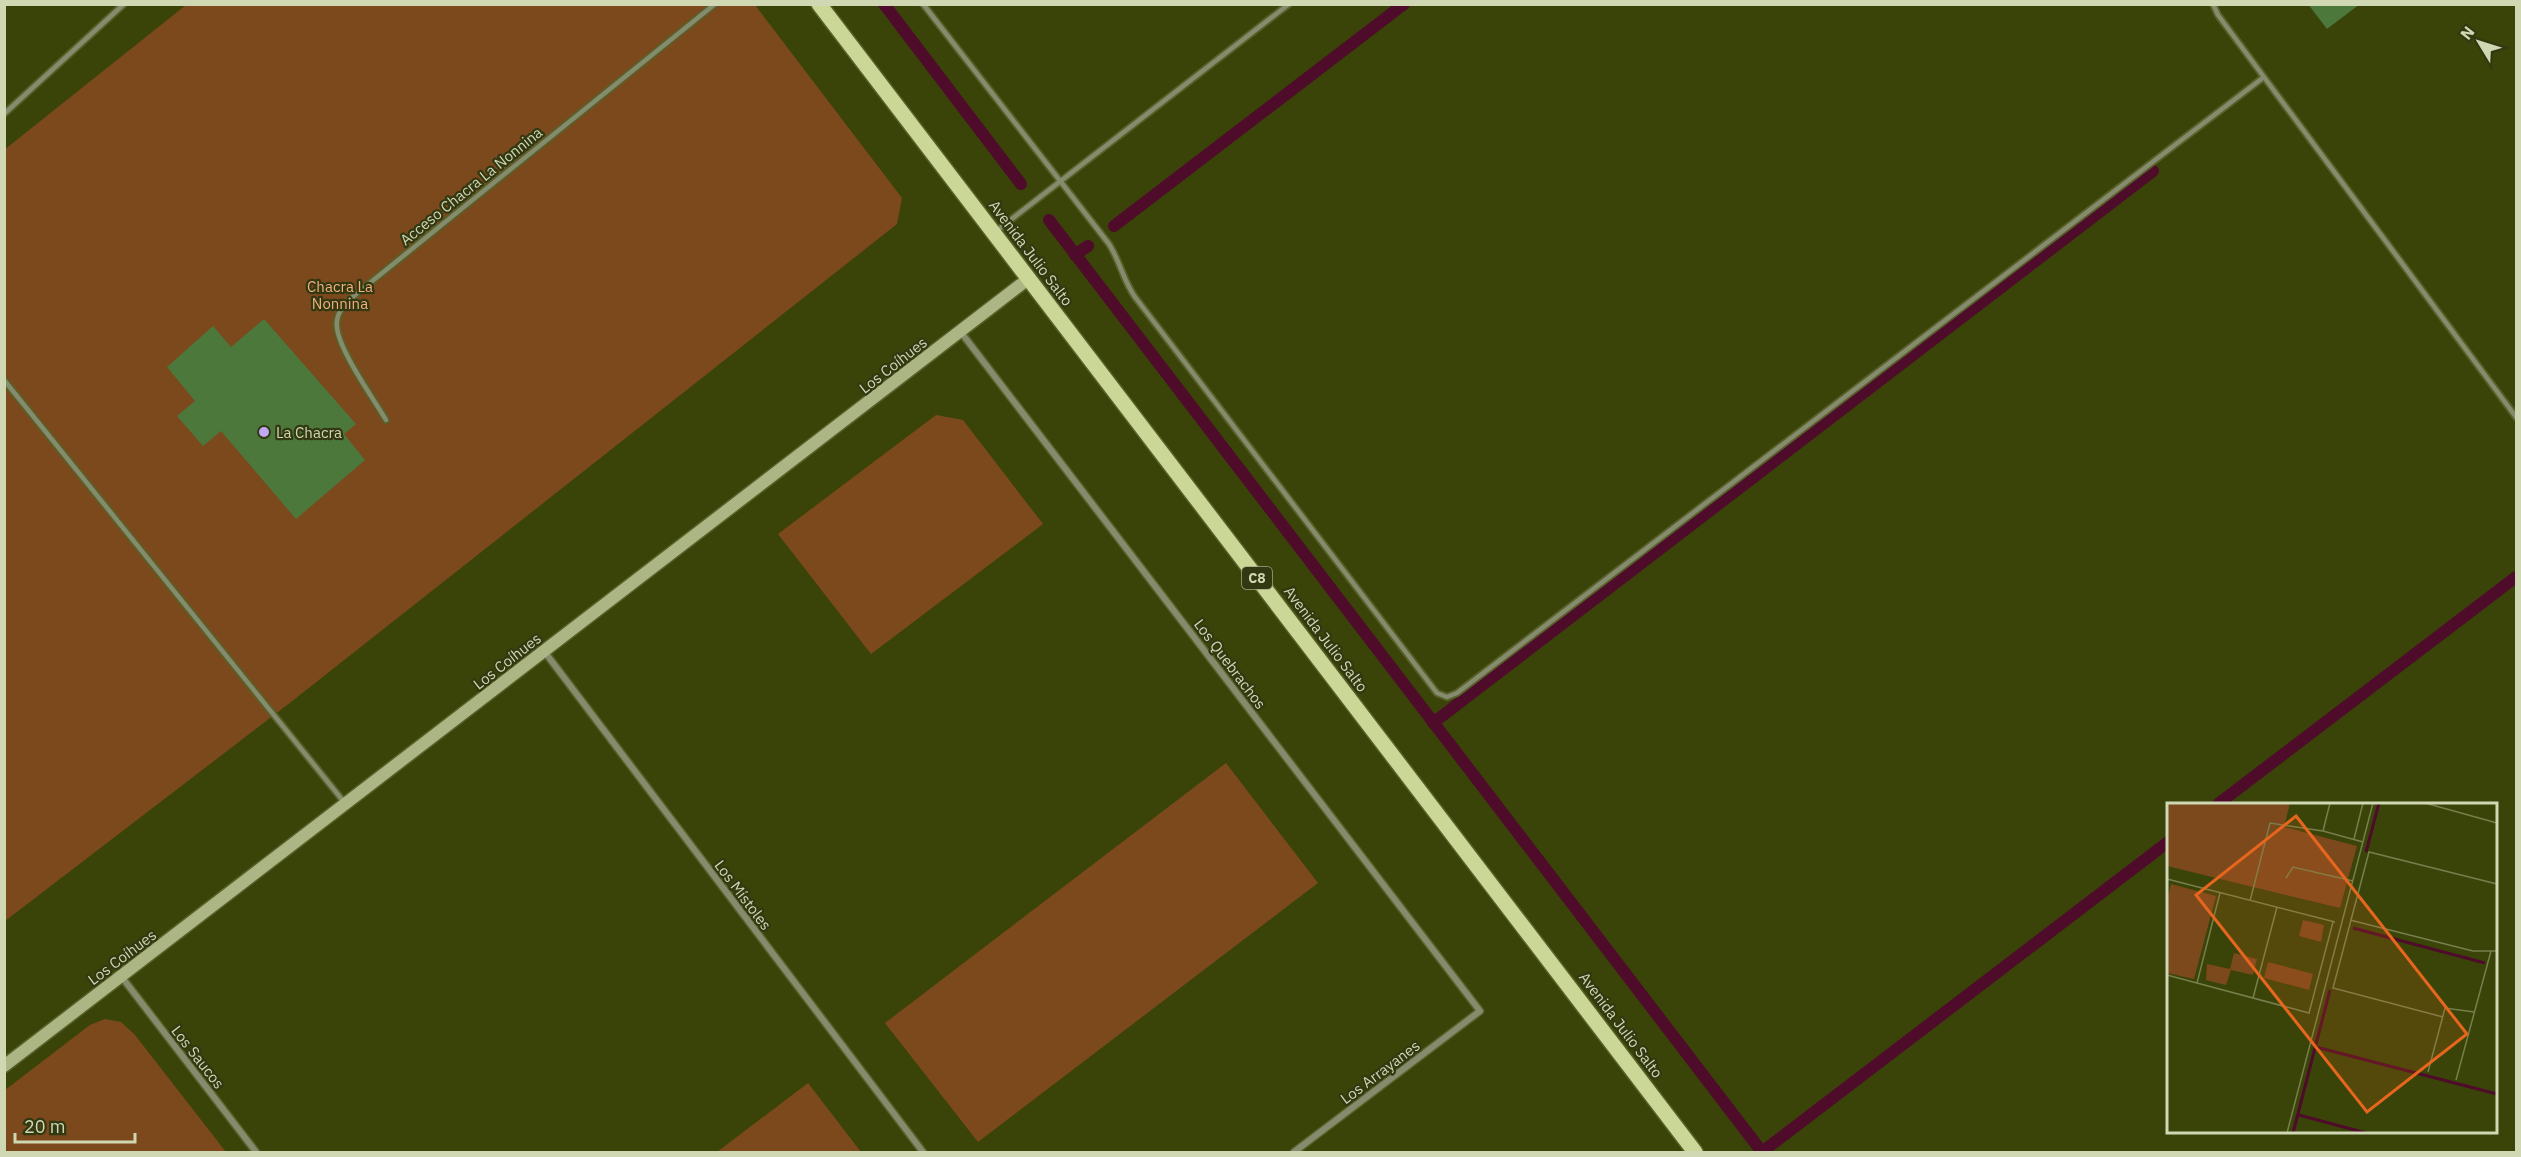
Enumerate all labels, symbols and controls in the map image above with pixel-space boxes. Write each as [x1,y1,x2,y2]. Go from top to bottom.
north arrow [2449,12,2509,72]
text: N [2456,22,2479,43]
street label: Acceso Chacra La Nonnina [396,123,546,249]
street label: Avenida Julio Salto [985,196,1077,310]
park label: Chacra La Nonnina [307,277,373,313]
street label: Los Coíhues [855,333,931,397]
place label: La Chacra [276,423,342,442]
marker: La Chacra [257,425,271,439]
road number: C8 [1242,567,1272,589]
street label: Avenida Julio Salto [1280,582,1372,696]
street label: Los Quebrachos [1190,615,1270,713]
street label: Los Coíhues [469,629,545,693]
inset map [2167,803,2497,1133]
street label: Los Místoles [710,856,776,934]
street label: Los Coíhues [84,925,160,989]
street label: Avenida Julio Salto [1575,968,1667,1082]
street label: Los Saucos [167,1022,229,1092]
street label: Los Arrayanes [1337,1036,1423,1108]
scale bar [15,1106,135,1144]
text: 20 m [24,1115,66,1138]

